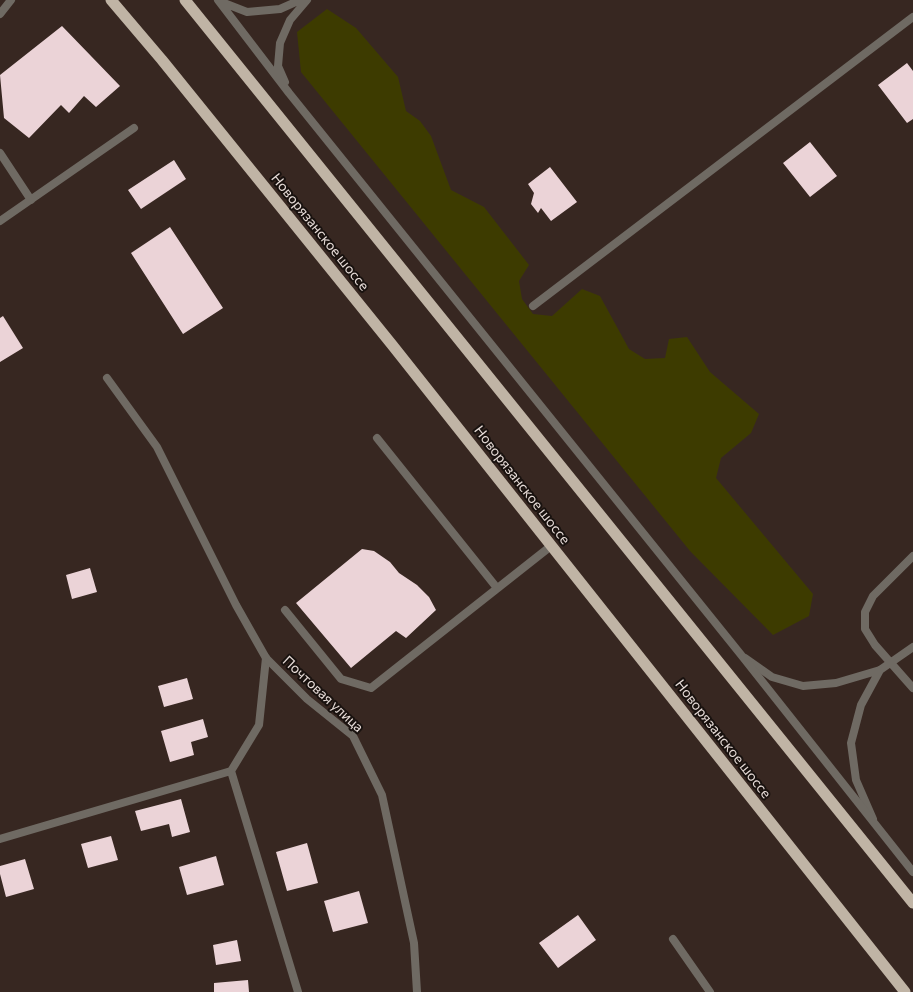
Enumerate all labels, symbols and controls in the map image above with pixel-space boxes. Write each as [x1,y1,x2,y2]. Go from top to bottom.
street label: Новорязанское шоссе [268,170,372,294]
street label: Новорязанское шоссе [470,422,574,548]
street label: Почтовая улица [279,652,367,736]
street label: Новорязанское шоссе [671,676,775,802]

